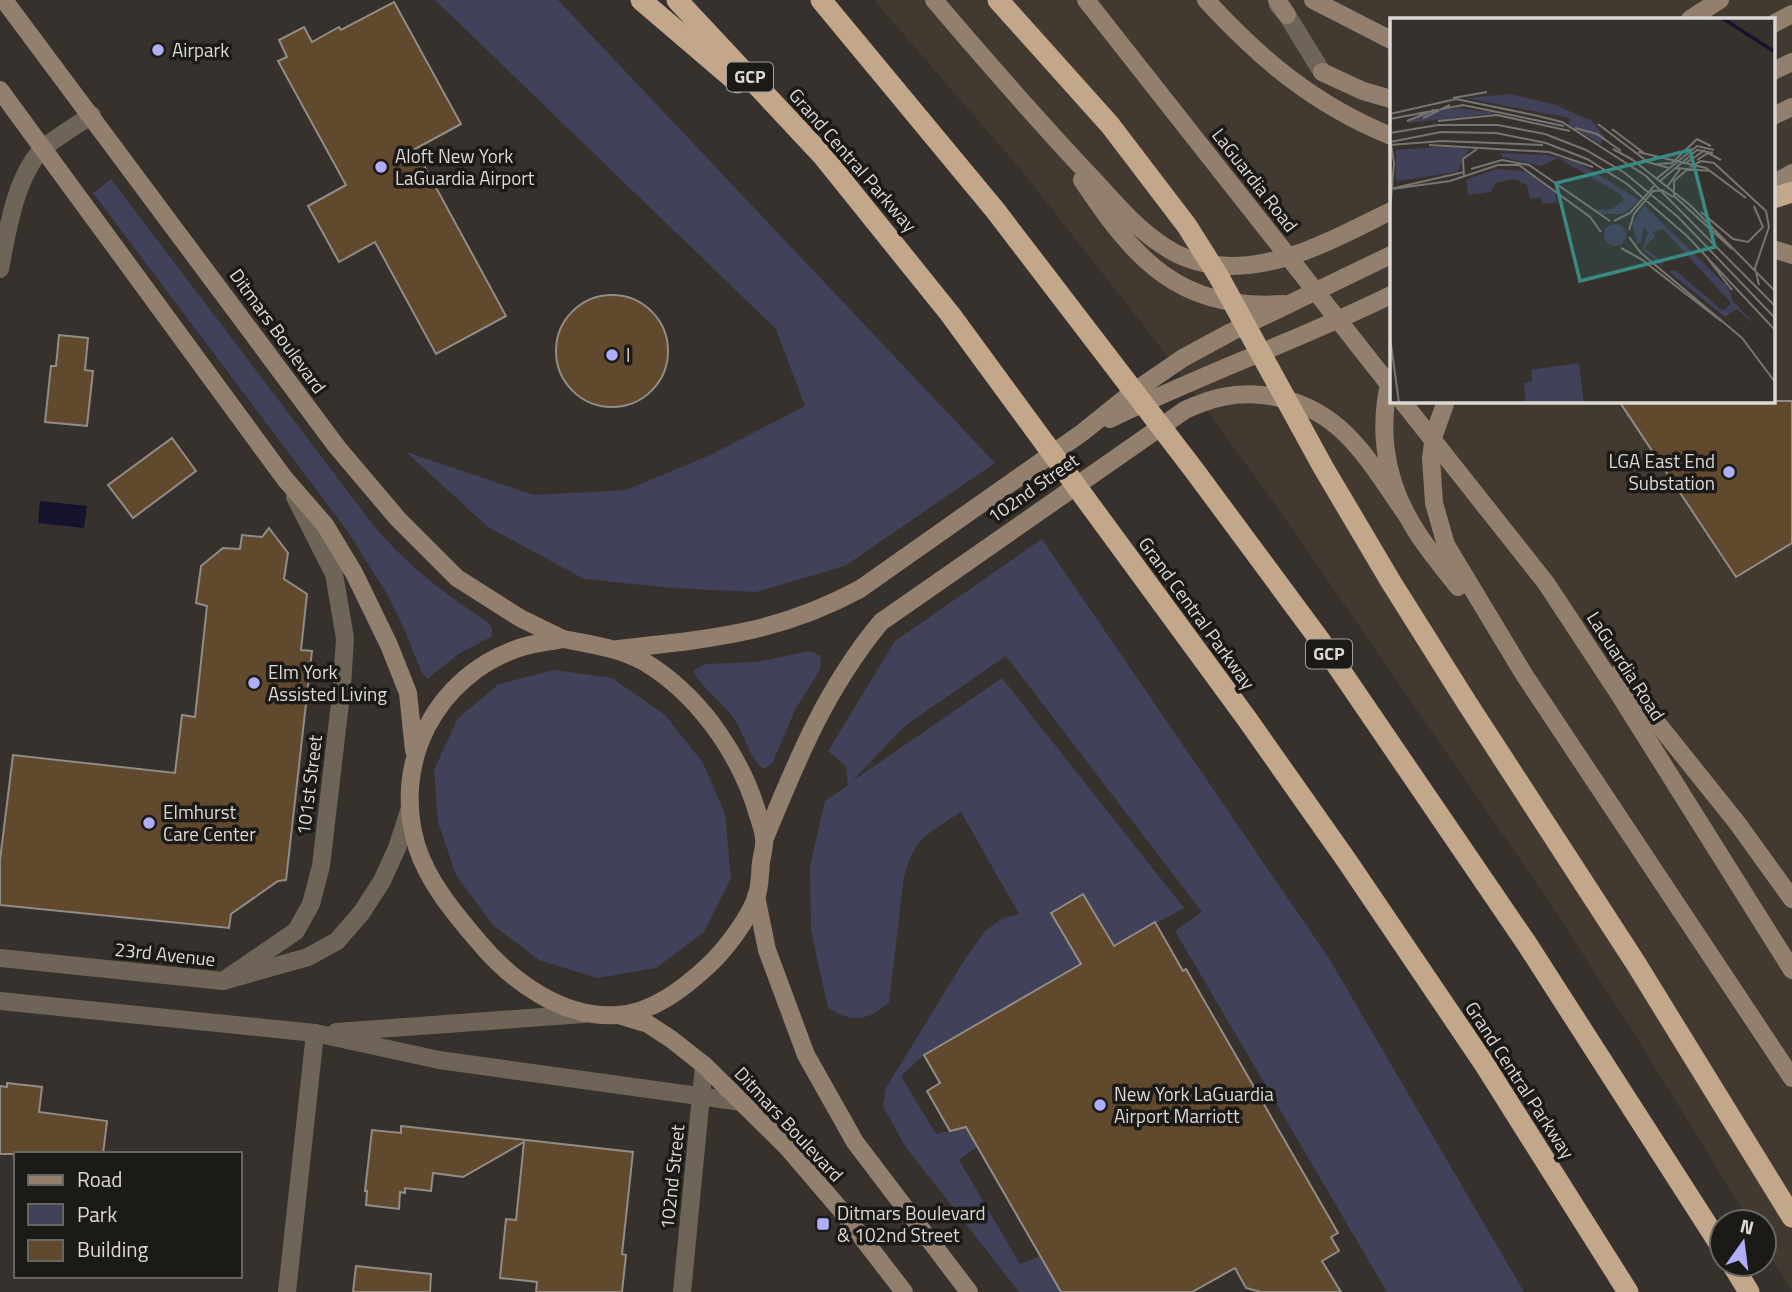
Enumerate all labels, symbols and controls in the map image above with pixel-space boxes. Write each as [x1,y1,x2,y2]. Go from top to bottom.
inset map [1390,18,1774,402]
place label: Airpark [172,35,229,64]
marker: Airpark [150,42,166,58]
road number: GCP [727,62,773,92]
street label: Grand Central Parkway [782,81,924,238]
street label: LaGuardia Road [1205,121,1305,238]
place label: Aloft New York LaGuardia Airport [395,141,535,192]
marker: Aloft New York LaGuardia Airport [373,159,389,175]
street label: Ditmars Boulevard [223,262,334,399]
place label: l [626,340,630,369]
marker: l [604,347,620,363]
street label: 102nd Street [981,445,1084,530]
place label: LGA East End Substation [1609,446,1715,497]
marker: LGA East End Substation [1721,464,1737,480]
street label: Grand Central Parkway [1132,530,1263,695]
street label: LaGuardia Road [1580,605,1673,726]
road number: GCP [1306,640,1352,668]
place label: Elm York Assisted Living [268,657,387,708]
marker: Elm York Assisted Living [246,675,262,691]
street label: 101st Street [288,733,329,837]
place label: Elmhurst Care Center [163,797,256,848]
marker: Elmhurst Care Center [141,815,157,831]
street label: 23rd Avenue [113,934,217,973]
street label: Grand Central Parkway [1458,995,1582,1164]
street label: Ditmars Boulevard [728,1059,851,1188]
place label: New York LaGuardia Airport Marriott [1114,1079,1274,1130]
marker: New York LaGuardia Airport Marriott [1092,1097,1108,1113]
street label: 102nd Street [652,1123,691,1231]
legend [14,1152,242,1278]
text: Road [77,1163,122,1195]
text: Park [77,1198,117,1230]
place label: Ditmars Boulevard & 102nd Street [837,1198,986,1249]
north arrow [1708,1208,1778,1278]
text: N [1737,1210,1757,1242]
marker: Ditmars Boulevard & 102nd Street [815,1216,831,1232]
text: Building [77,1233,149,1265]

